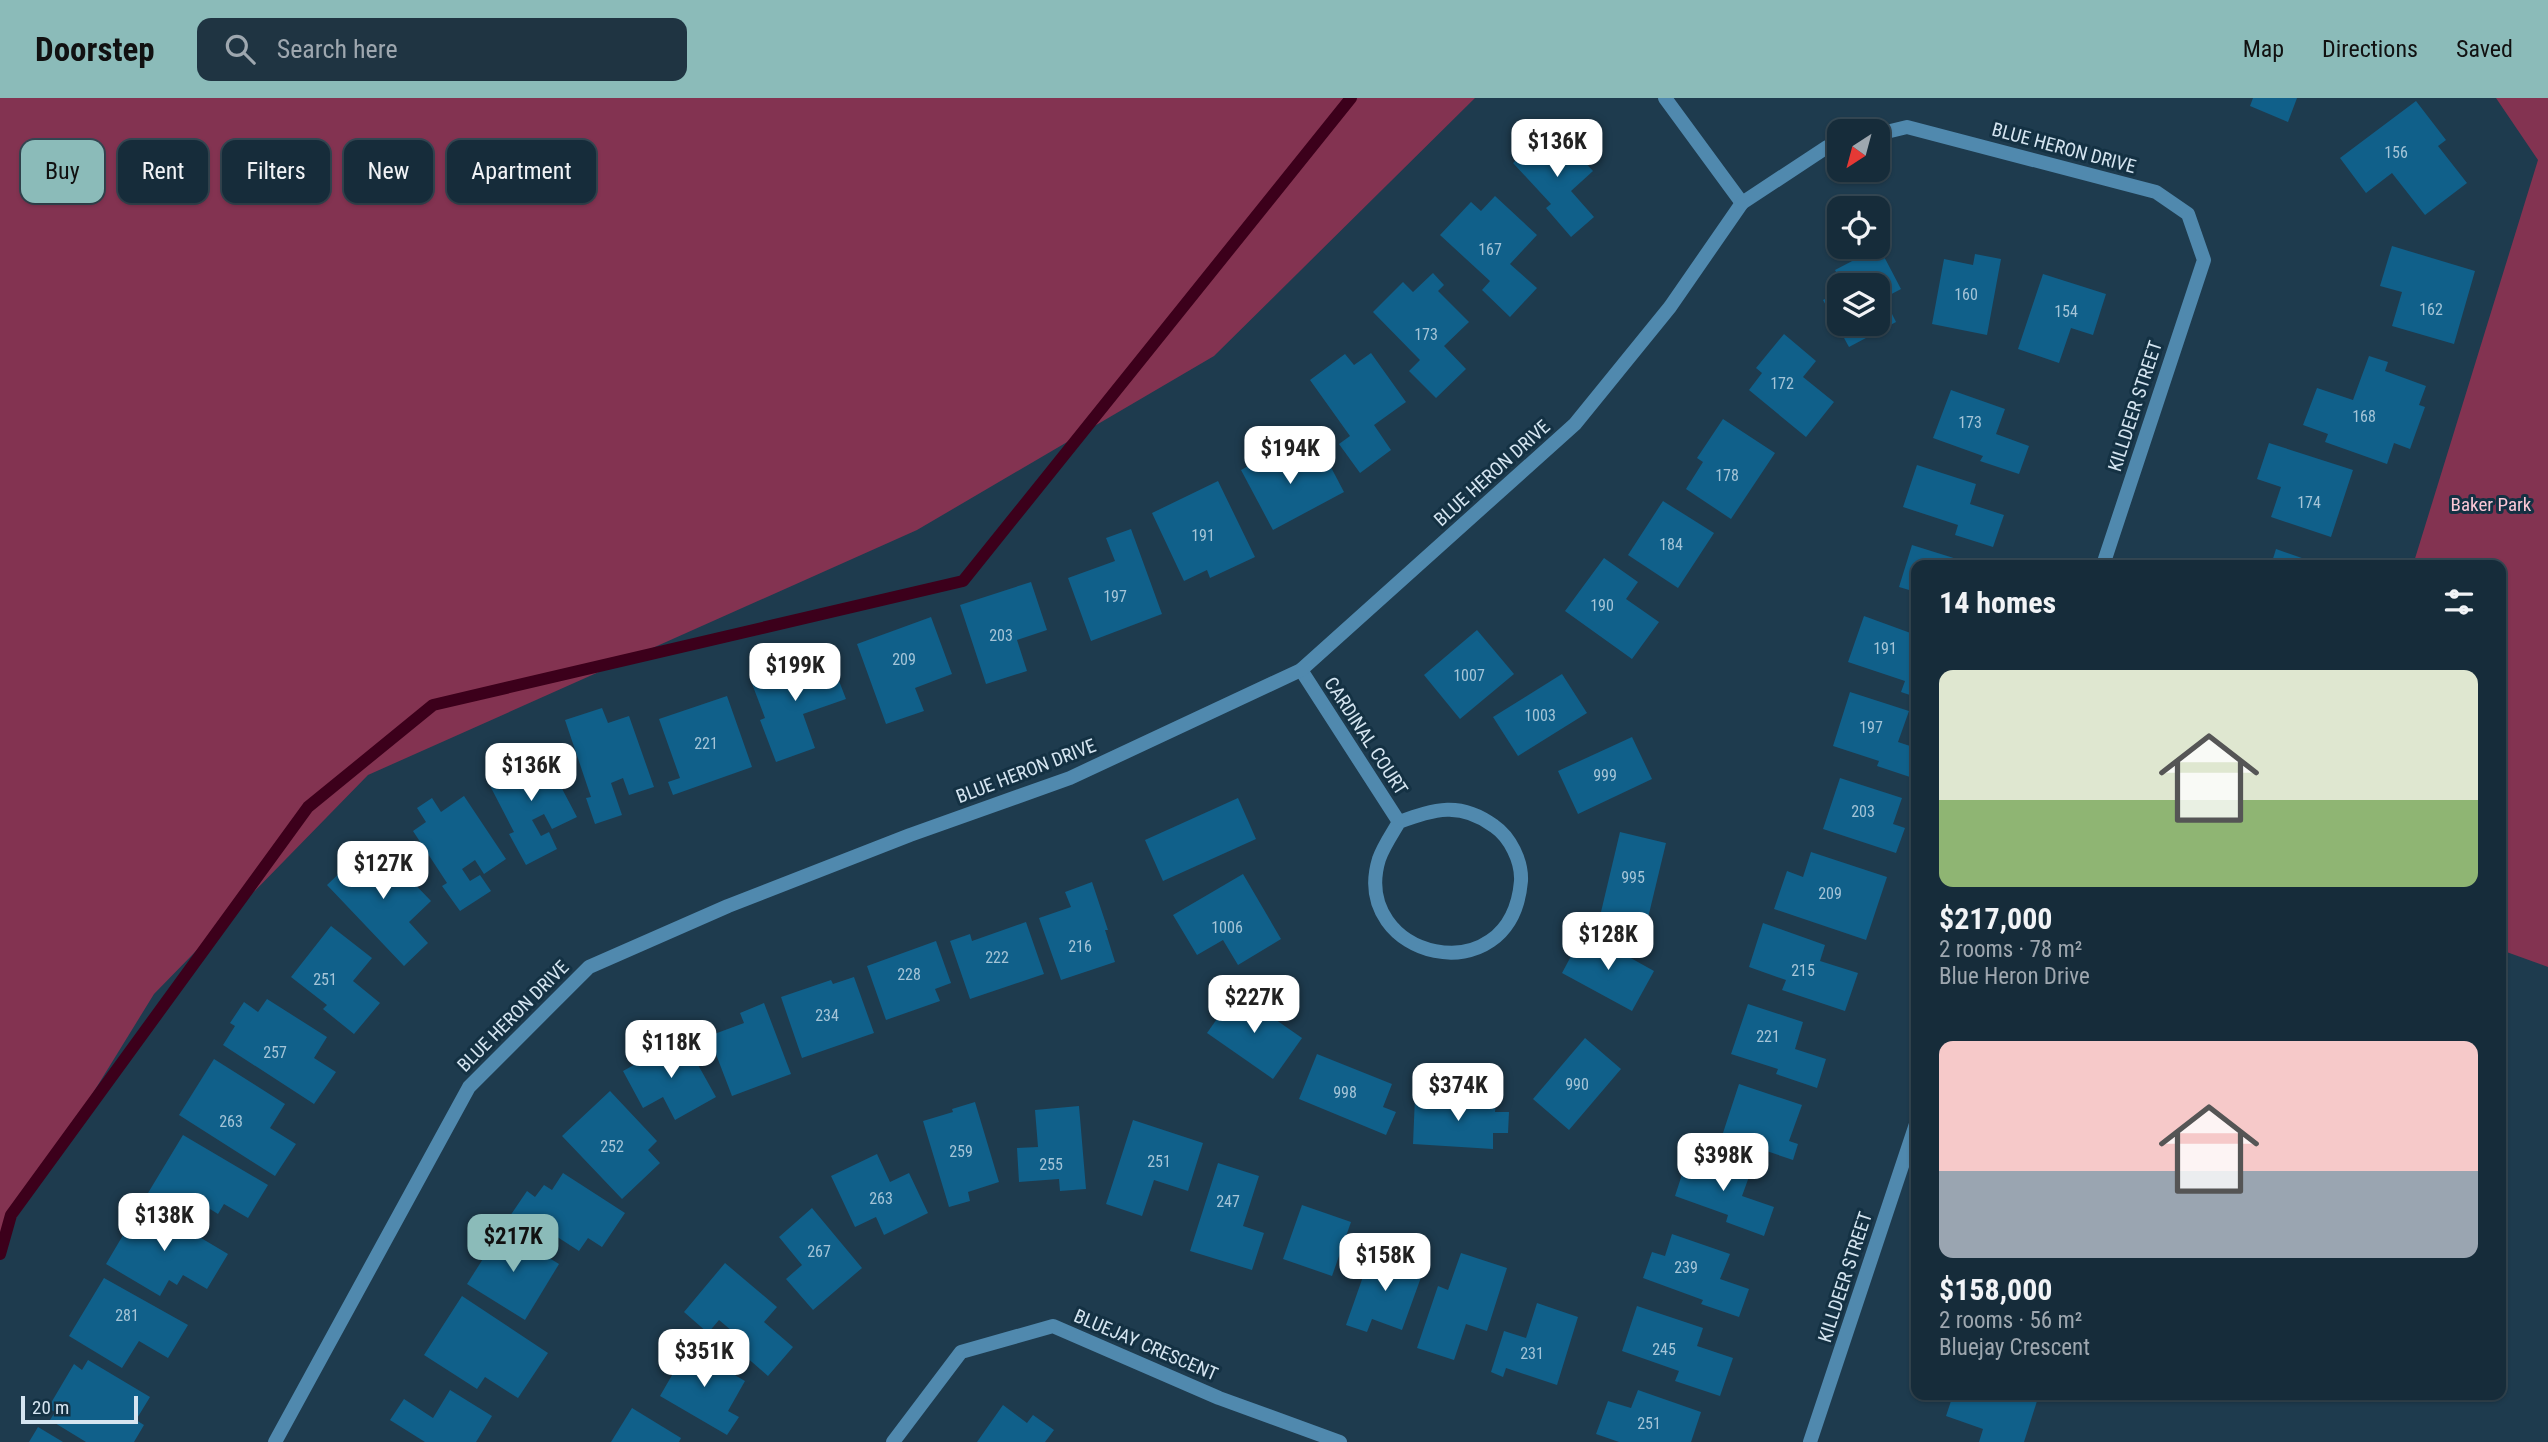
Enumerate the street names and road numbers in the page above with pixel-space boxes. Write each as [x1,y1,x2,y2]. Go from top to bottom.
street label: BLUE HERON DRIVE [1990,118,2138,178]
street label: KILLDEER STREET [2103,338,2167,474]
street label: BLUE HERON DRIVE [1429,415,1555,531]
street label: CARDINAL COURT [1319,673,1413,799]
street label: BLUE HERON DRIVE [953,734,1099,808]
street label: BLUE HERON DRIVE [453,956,573,1076]
street label: KILLDEER STREET [1813,1209,1877,1345]
street label: BLUEJAY CRESCENT [1071,1304,1222,1386]

